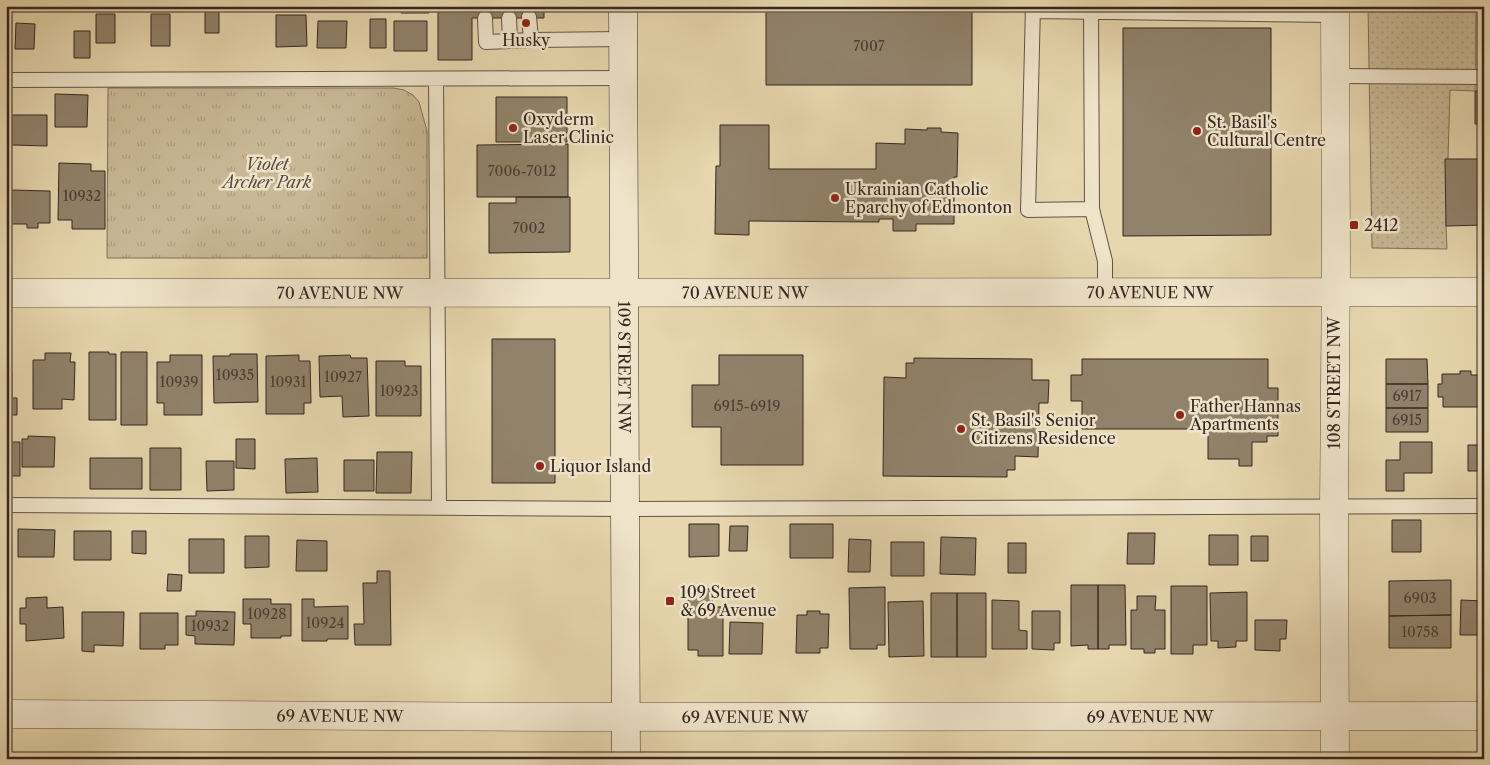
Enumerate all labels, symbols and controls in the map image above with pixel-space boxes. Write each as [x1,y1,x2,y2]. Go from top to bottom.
marker: Husky [520,17,532,29]
place label: Husky [502,30,551,50]
house number: 7007 [853,37,885,55]
place label: Oxyderm Laser Clinic [523,109,614,147]
place label: St. Basil's Cultural Centre [1207,112,1326,150]
marker: Oxyderm Laser Clinic [507,122,519,134]
marker: St. Basil's Cultural Centre [1191,125,1203,137]
park label: Violet Archer Park [220,154,312,192]
house number: 7006-7012 [488,162,556,180]
place label: Ukrainian Catholic Eparchy of Edmonton [845,179,1012,217]
house number: 10932 [63,187,101,205]
marker: Ukrainian Catholic Eparchy of Edmonton [829,192,841,204]
place label: 2412 [1364,215,1398,235]
house number: 7002 [513,219,545,237]
marker: 2412 [1348,219,1360,231]
street label: 70 AVENUE NW [682,282,809,303]
street label: 70 AVENUE NW [1087,282,1214,302]
street label: 70 AVENUE NW [277,283,404,303]
street label: 109 STREET NW [614,301,635,434]
street label: 108 STREET NW [1324,316,1344,449]
house number: 10935 [216,366,254,384]
house number: 10927 [324,368,362,386]
house number: 10939 [160,373,198,391]
house number: 10931 [270,373,306,391]
house number: 10923 [380,382,418,400]
house number: 6917 [1392,387,1422,405]
place label: Father Hannas Apartments [1189,396,1301,434]
house number: 6915-6919 [714,397,780,415]
marker: Father Hannas Apartments [1174,409,1186,421]
place label: St. Basil's Senior Citizens Residence [971,410,1116,448]
house number: 6915 [1392,411,1422,429]
marker: St. Basil's Senior Citizens Residence [955,423,967,435]
place label: Liquor Island [550,456,651,476]
marker: Liquor Island [534,460,546,472]
place label: 109 Street & 69 Avenue [680,582,776,620]
house number: 6903 [1404,589,1436,607]
marker: 109 Street & 69 Avenue [664,595,676,607]
house number: 10928 [247,605,287,623]
house number: 10924 [305,614,345,632]
house number: 10932 [191,617,229,635]
house number: 10758 [1401,623,1439,641]
street label: 69 AVENUE NW [276,705,404,726]
street label: 69 AVENUE NW [1086,706,1214,726]
street label: 69 AVENUE NW [681,707,809,727]

